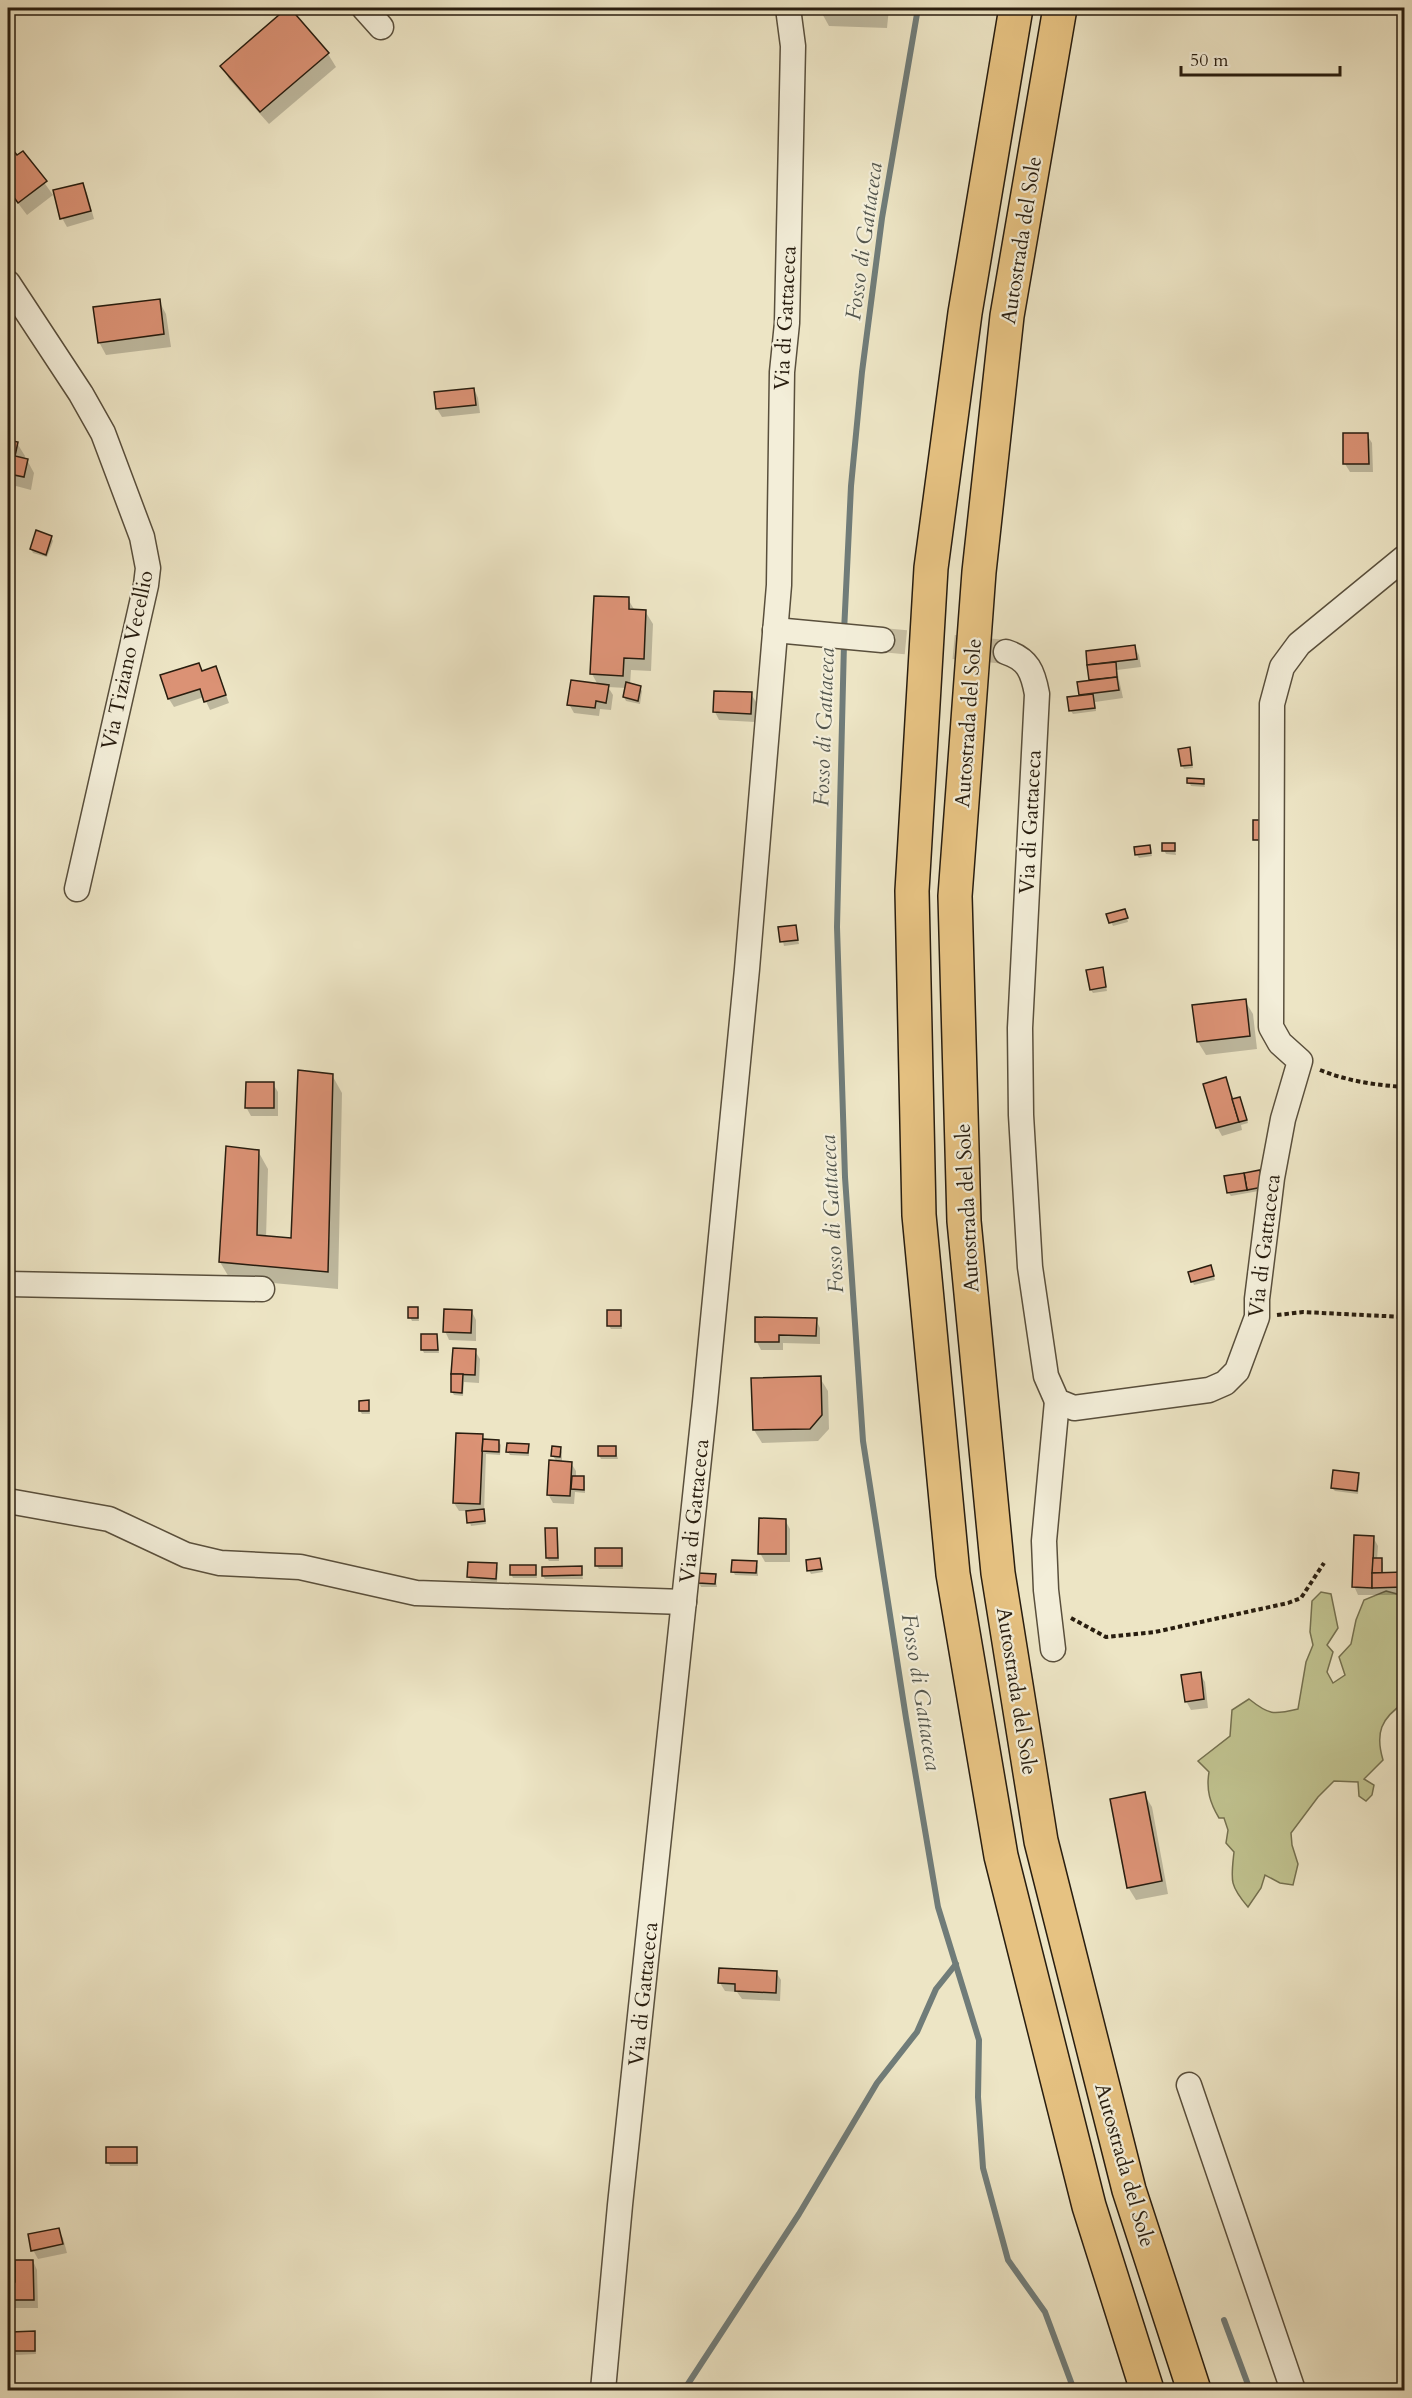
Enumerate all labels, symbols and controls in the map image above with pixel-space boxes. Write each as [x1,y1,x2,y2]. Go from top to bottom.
scale bar [1181,39,1340,77]
text: 50 m [1190,48,1229,73]
street label: Autostrada del Sole [994,154,1049,326]
water label: Fosso di Gattaceca [838,160,890,322]
street label: Via di Gattaceca [767,245,804,391]
street label: Via Tiziano Vecellio [94,568,161,752]
street label: Autostrada del Sole [948,638,989,808]
water label: Fosso di Gattaceca [806,647,842,807]
street label: Via di Gattaceca [1012,749,1049,895]
street label: Autostrada del Sole [949,1123,986,1293]
water label: Fosso di Gattaceca [813,1134,851,1294]
street label: Via di Gattaceca [1241,1173,1288,1320]
street label: Via di Gattaceca [673,1438,716,1584]
street label: Autostrada del Sole [989,1605,1044,1777]
water label: Fosso di Gattaceca [894,1611,948,1773]
street label: Via di Gattaceca [622,1921,665,2067]
street label: Autostrada del Sole [1087,2080,1162,2250]

